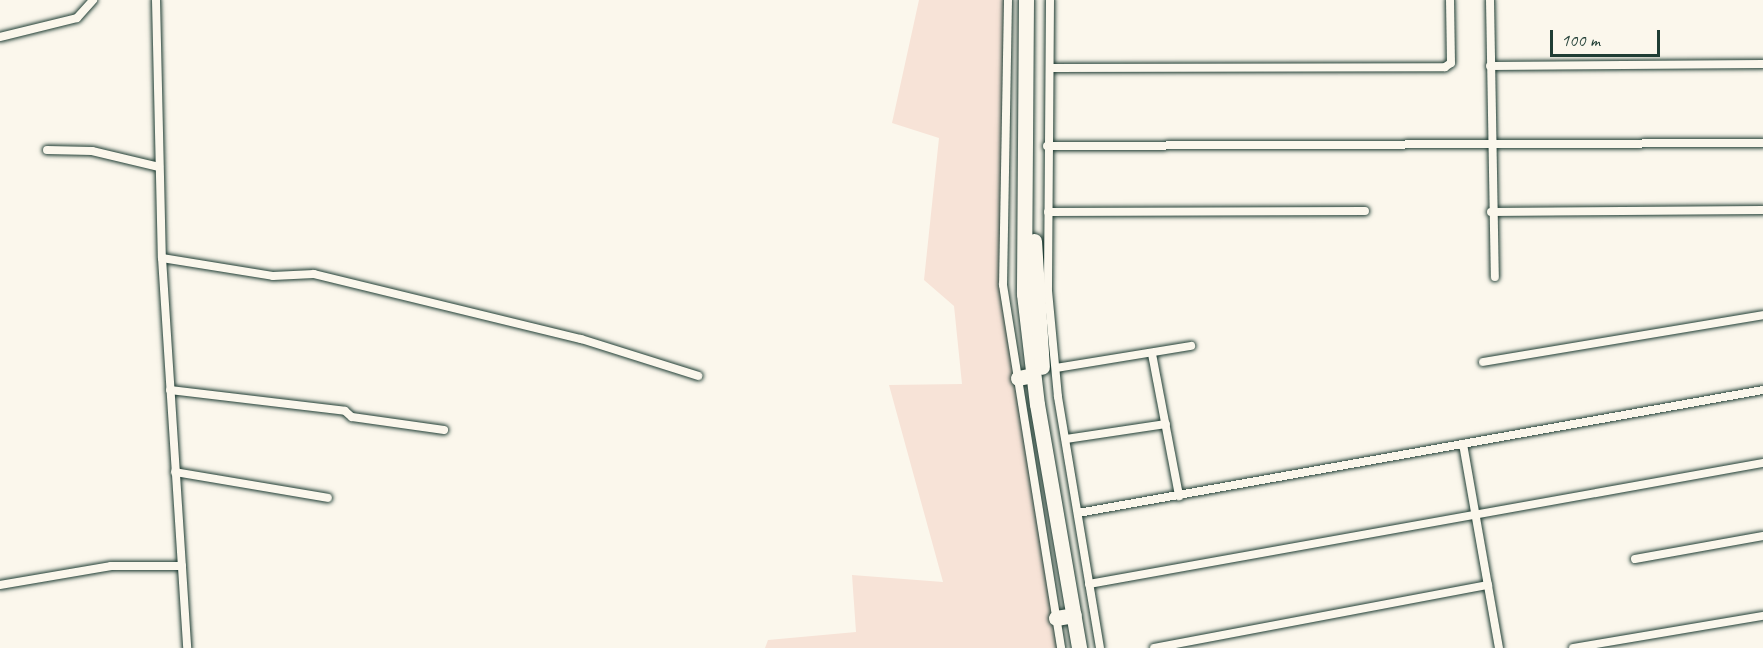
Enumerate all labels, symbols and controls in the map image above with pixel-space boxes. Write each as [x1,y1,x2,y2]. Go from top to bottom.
scale bar [1553,18,1662,56]
text: 100 m [1561,29,1600,51]

